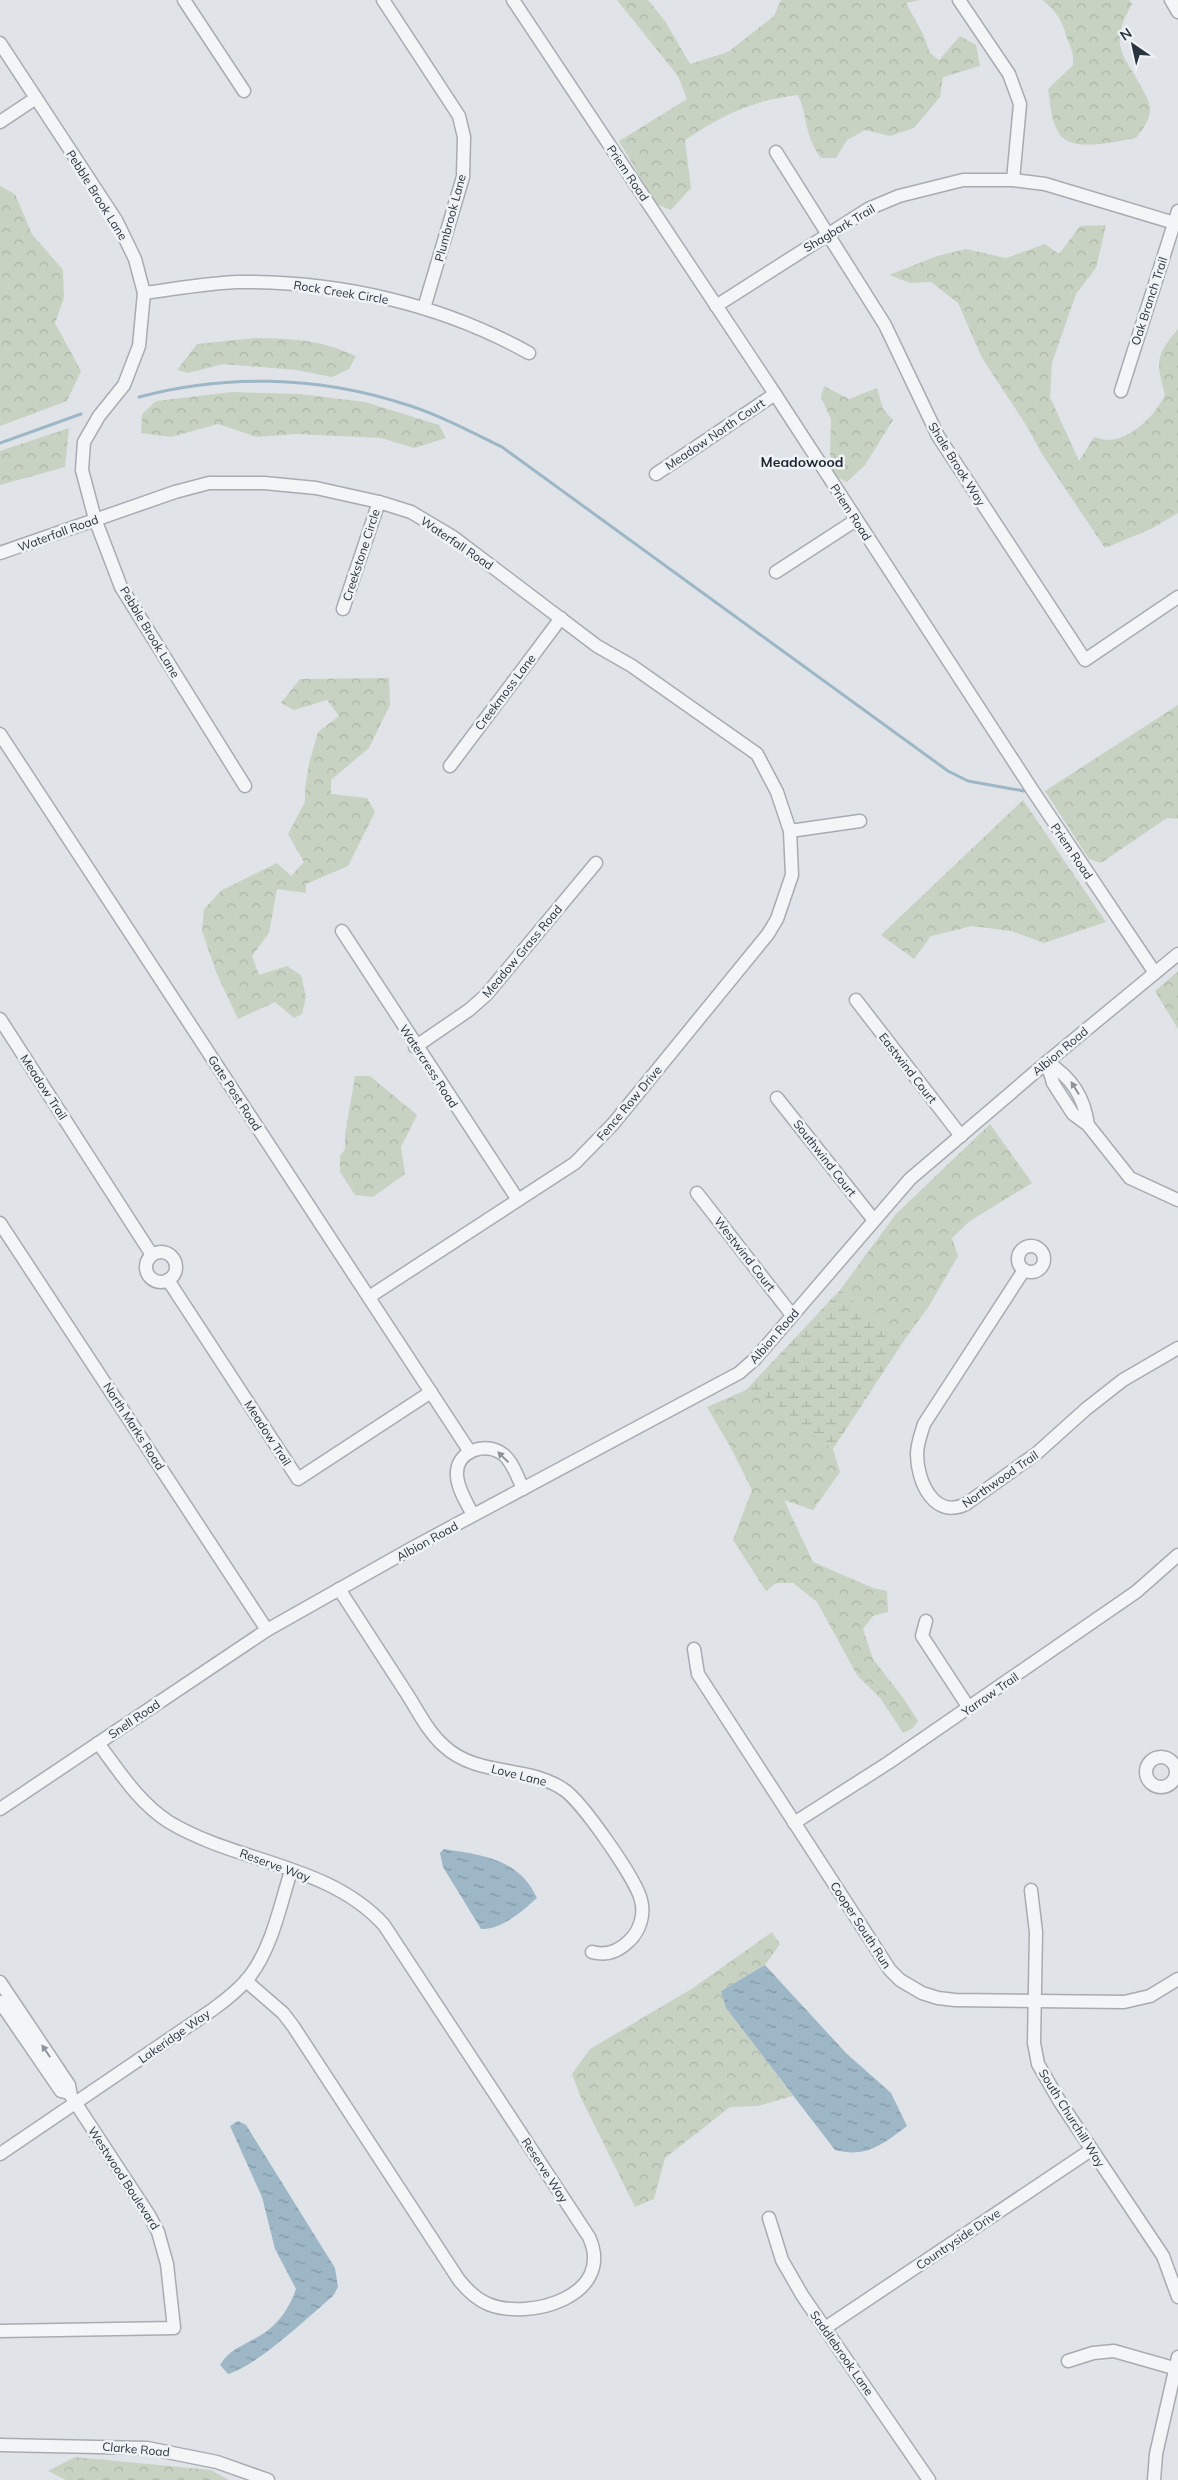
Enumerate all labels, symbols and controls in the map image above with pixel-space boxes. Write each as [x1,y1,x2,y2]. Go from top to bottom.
north arrow [1108,20,1158,70]
text: N [1116,24,1135,45]
street label: Priem Road [604,142,652,204]
street label: Pebble Brook Lane [63,147,131,243]
street label: Plumbrook Lane [431,173,469,263]
street label: Shagbark Trail [801,201,877,255]
street label: Oak Branch Trail [1128,255,1170,347]
street label: Rock Creek Circle [293,277,389,307]
street label: Meadow North Court [662,395,768,473]
street label: Shale Brook Way [925,419,989,509]
district label: Meadowood [761,453,843,471]
street label: Priem Road [827,481,875,543]
street label: Creekstone Circle [339,507,383,603]
street label: Waterfall Road [16,511,100,555]
street label: Waterfall Road [418,513,496,573]
street label: Pebble Brook Lane [117,584,183,680]
street label: Creekmoss Lane [471,651,539,733]
street label: Priem Road [1048,820,1096,882]
street label: Meadow Grass Road [479,902,565,1000]
street label: Watercress Road [397,1022,461,1110]
street label: Albion Road [1029,1023,1091,1079]
street label: Eastwind Court [876,1030,940,1106]
street label: Meadow Trail [17,1051,71,1123]
street label: Gate Post Road [205,1053,265,1133]
street label: Fence Row Drive [593,1063,665,1143]
one-way arrow [1070,1082,1079,1095]
street label: Southwind Court [790,1117,860,1199]
street label: Westwind Court [711,1214,779,1294]
street label: Albion Road [746,1305,802,1367]
street label: North Marks Road [100,1379,168,1473]
street label: Meadow Trail [241,1397,295,1469]
street label: Northwood Trail [959,1447,1041,1511]
one-way arrow [498,1451,510,1463]
street label: Albion Road [394,1518,460,1564]
street label: Yarrow Trail [958,1669,1021,1720]
street label: Snell Road [105,1696,163,1742]
street label: Love Lane [490,1761,548,1789]
street label: Reserve Way [238,1845,313,1885]
street label: Cooper South Run [827,1879,895,1971]
street label: Lakeridge Way [135,2005,213,2066]
one-way arrow [41,2044,51,2058]
street label: South Churchill Way [1036,2066,1109,2170]
street label: Westwood Boulevard [85,2124,163,2232]
street label: Reserve Way [519,2135,572,2206]
street label: Countryside Drive [913,2205,1003,2273]
street label: Saddlebrook Lane [807,2308,877,2398]
street label: Clarke Road [102,2439,170,2459]

